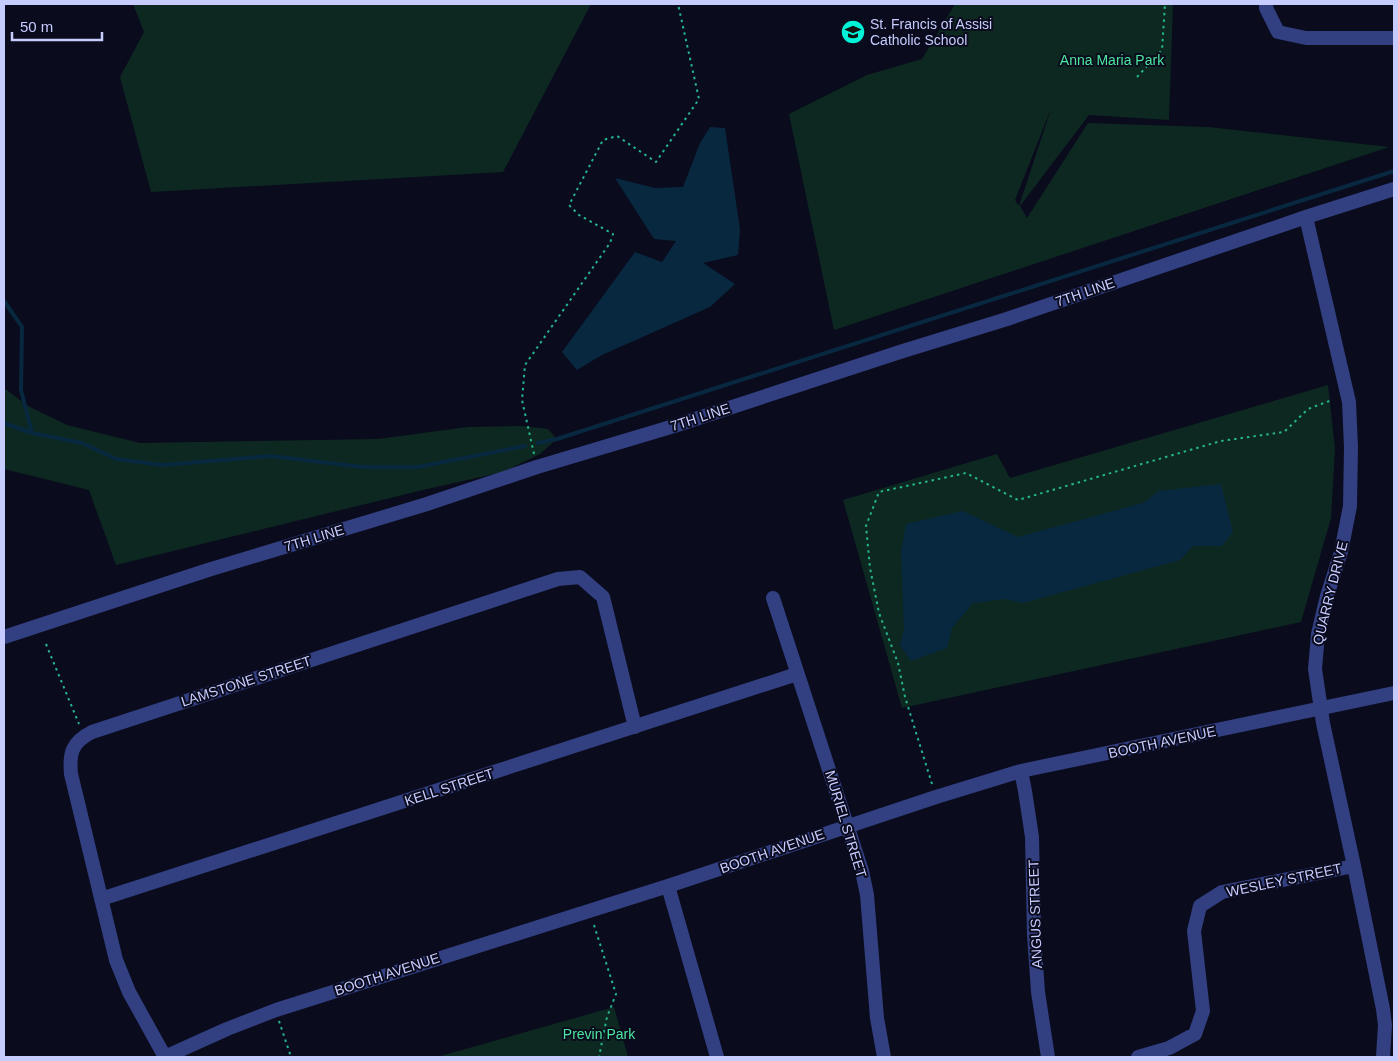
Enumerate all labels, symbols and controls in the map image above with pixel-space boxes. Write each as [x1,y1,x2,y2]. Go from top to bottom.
scale bar [12,10,102,42]
place label: St. Francis of Assisi Catholic School [870,16,992,48]
text: 50 m [20,18,53,35]
school or university icon: St. Francis of Assisi Catholic School [840,19,866,45]
park label: Anna Maria Park [1060,52,1165,68]
street label: 7TH LINE [1053,274,1117,310]
street label: 7TH LINE [668,400,732,434]
street label: 7TH LINE [282,521,346,555]
street label: QUARRY DRIVE [1309,540,1351,646]
street label: LAMSTONE STREET [179,652,314,710]
street label: BOOTH AVENUE [1107,723,1217,761]
street label: KELL STREET [402,765,496,809]
street label: MURIEL STREET [822,768,870,880]
street label: BOOTH AVENUE [718,826,826,876]
street label: ANGUS STREET [1025,859,1045,969]
street label: WESLEY STREET [1225,860,1343,900]
street label: BOOTH AVENUE [332,949,442,999]
park label: Previn Park [563,1026,636,1042]

